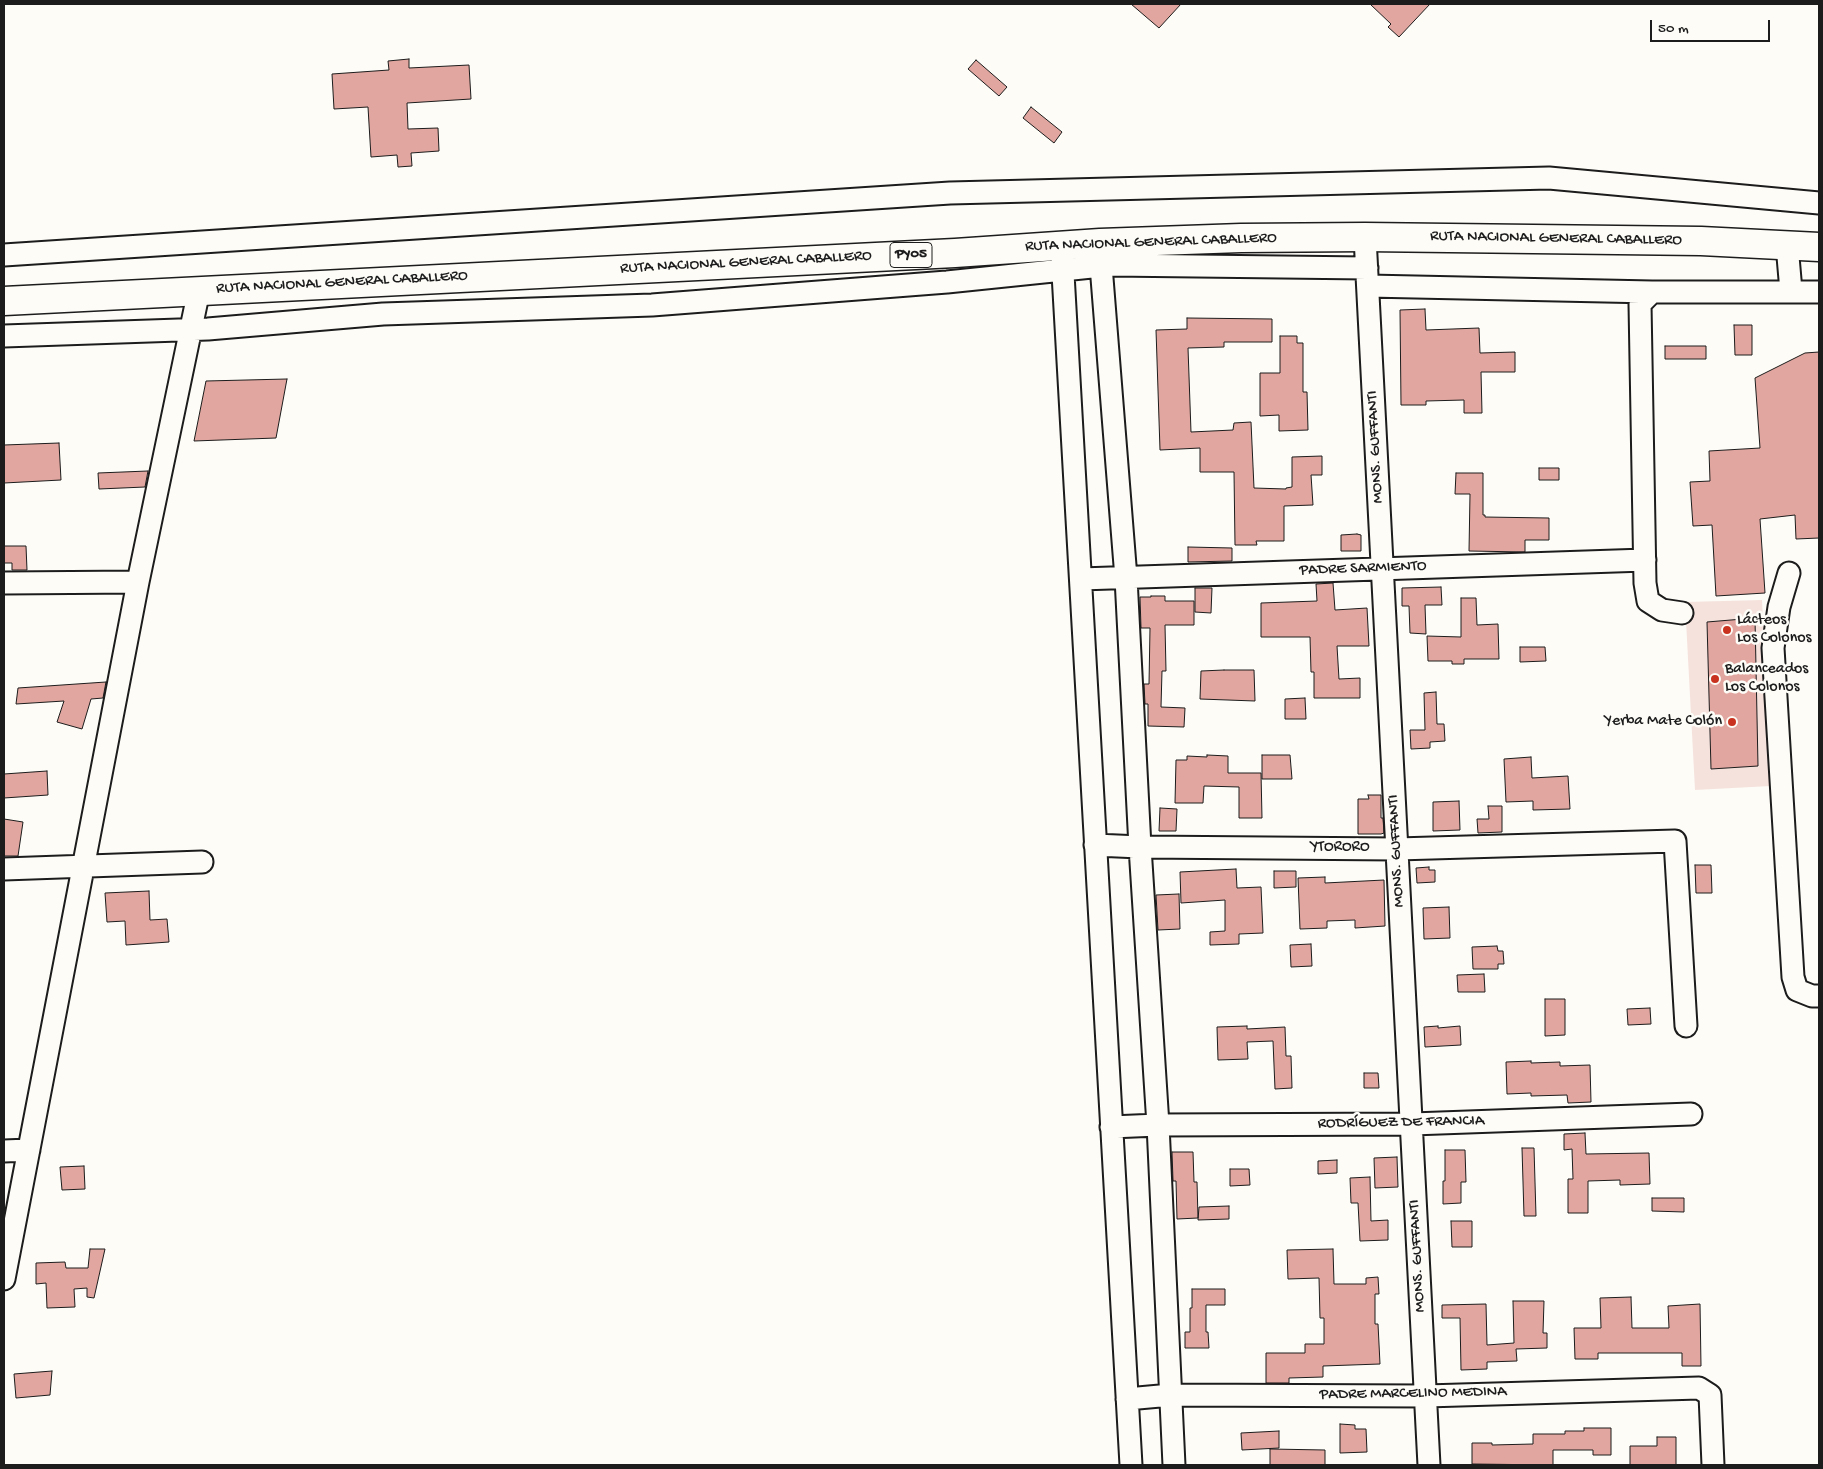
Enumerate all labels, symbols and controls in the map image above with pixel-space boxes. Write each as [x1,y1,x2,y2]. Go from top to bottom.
scale bar [1653,10,1773,42]
text: 50 m [1658,20,1689,38]
street label: RUTA NACIONAL GENERAL CABALLERO [1430,227,1682,251]
street label: RUTA NACIONAL GENERAL CABALLERO [1025,229,1277,257]
road number: PY05 [890,242,932,268]
street label: RUTA NACIONAL GENERAL CABALLERO [620,247,872,279]
street label: RUTA NACIONAL GENERAL CABALLERO [216,267,468,299]
street label: MONS. GUFFANTI [1363,390,1389,504]
street label: PADRE SARMIENTO [1299,557,1427,581]
place label: Lácteos Los Colonos [1737,611,1811,649]
marker: Lácteos Los Colonos [1721,624,1733,636]
place label: Balanceados Los Colonos [1725,660,1808,698]
marker: Balanceados Los Colonos [1709,673,1721,685]
place label: Yerba Mate Colón [1605,712,1722,732]
marker: Yerba Mate Colón [1726,716,1738,728]
street label: MONS. GUFFANTI [1384,794,1410,908]
street label: YTORORO [1310,838,1370,858]
street label: RODRÍGUEZ DE FRANCIA [1317,1112,1485,1134]
street label: MONS. GUFFANTI [1405,1199,1431,1313]
street label: PADRE MARCELINO MEDINA [1319,1383,1507,1405]

